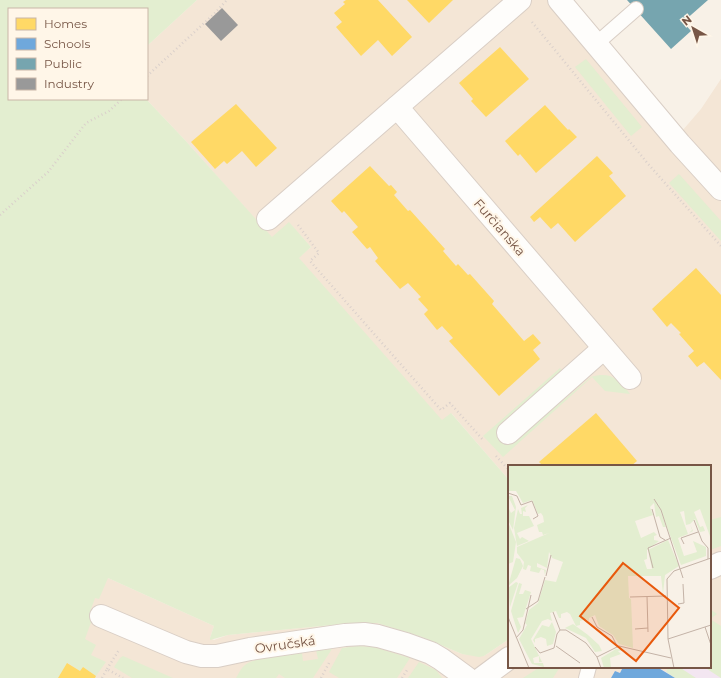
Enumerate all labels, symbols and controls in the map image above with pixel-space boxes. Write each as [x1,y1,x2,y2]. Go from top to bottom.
legend [8,8,148,100]
north arrow [673,8,713,48]
text: N [679,12,695,28]
text: Homes [44,16,87,31]
text: Schools [44,36,90,51]
text: Public [44,56,82,71]
text: Industry [44,76,94,91]
street label: Furčianska [471,195,529,259]
inset map [508,465,711,668]
street label: Ovručská [254,632,316,656]

